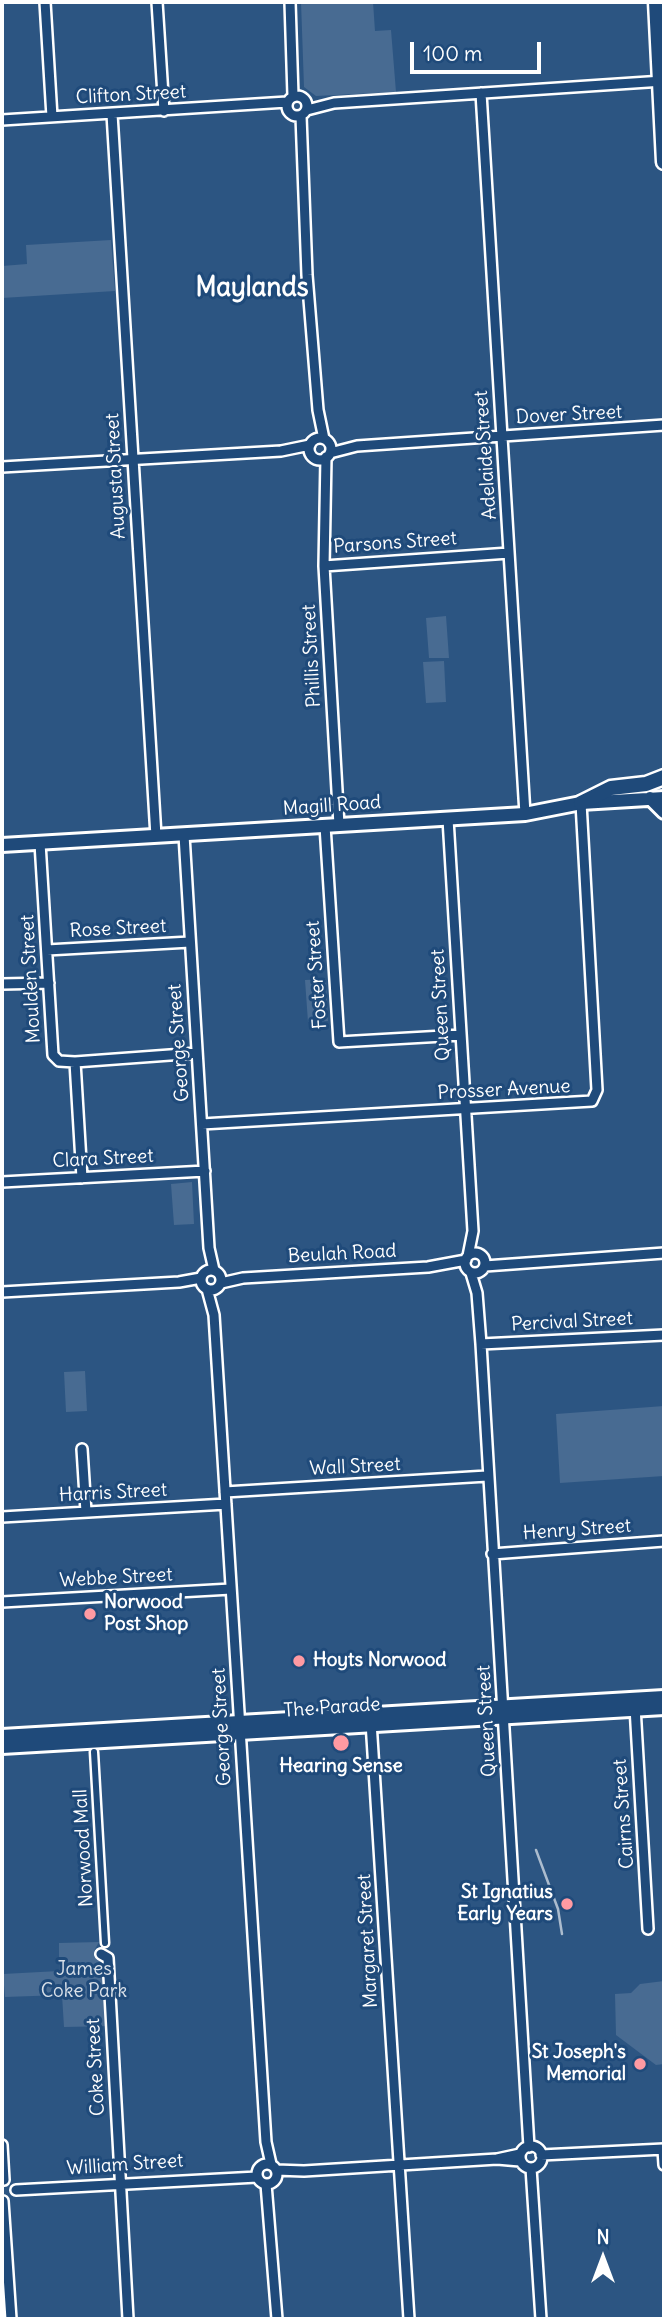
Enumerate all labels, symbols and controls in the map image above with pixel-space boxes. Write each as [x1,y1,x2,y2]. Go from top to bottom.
scale bar [414,28,545,72]
text: 100 m [423,40,482,67]
street label: Clifton Street [75,81,187,109]
district label: Maylands [195,273,309,305]
street label: Adelaide Street [470,390,502,520]
street label: Dover Street [515,401,623,429]
street label: Augusta Street [101,412,131,540]
street label: Parsons Street [332,527,458,559]
street label: Phillis Street [298,604,326,708]
street label: Magill Road [282,791,382,821]
street label: Moulden Street [16,914,46,1044]
street label: Rose Street [69,915,167,943]
street label: Foster Street [302,920,332,1030]
street label: Queen Street [427,948,455,1062]
street label: George Street [164,983,194,1103]
street label: Prosser Avenue [437,1075,571,1105]
street label: Clara Street [52,1145,154,1173]
street label: Beulah Road [287,1240,397,1268]
street label: Percival Street [511,1307,633,1337]
street label: Wall Street [309,1453,401,1481]
street label: Harris Street [58,1479,168,1507]
street label: Henry Street [522,1515,632,1545]
street label: Webbe Street [59,1564,173,1592]
place label: Norwood Post Shop [104,1592,188,1636]
marker: Norwood Post Shop [82,1606,98,1622]
place label: Hoyts Norwood [313,1650,447,1672]
marker: Hoyts Norwood [291,1653,307,1669]
street label: Queen Street [473,1664,501,1778]
street label: George Street [208,1667,236,1787]
street label: The Parade [283,1693,381,1723]
marker: Hearing Sense [331,1733,351,1753]
place label: Hearing Sense [279,1756,403,1778]
street label: Cairns Street [609,1758,639,1870]
street label: Norwood Mall [70,1788,98,1908]
street label: Margaret Street [353,1873,383,2009]
place label: St Ignatius Early Years [457,1882,553,1926]
marker: St Ignatius Early Years [559,1896,575,1912]
park label: James Coke Park [41,1959,127,2003]
street label: Coke Street [82,2017,110,2117]
place label: St Joseph's Memorial [532,2042,626,2086]
marker: St Joseph's Memorial [632,2056,648,2072]
street label: William Street [66,2150,184,2180]
north arrow [568,2223,638,2293]
text: N [596,2225,610,2249]

